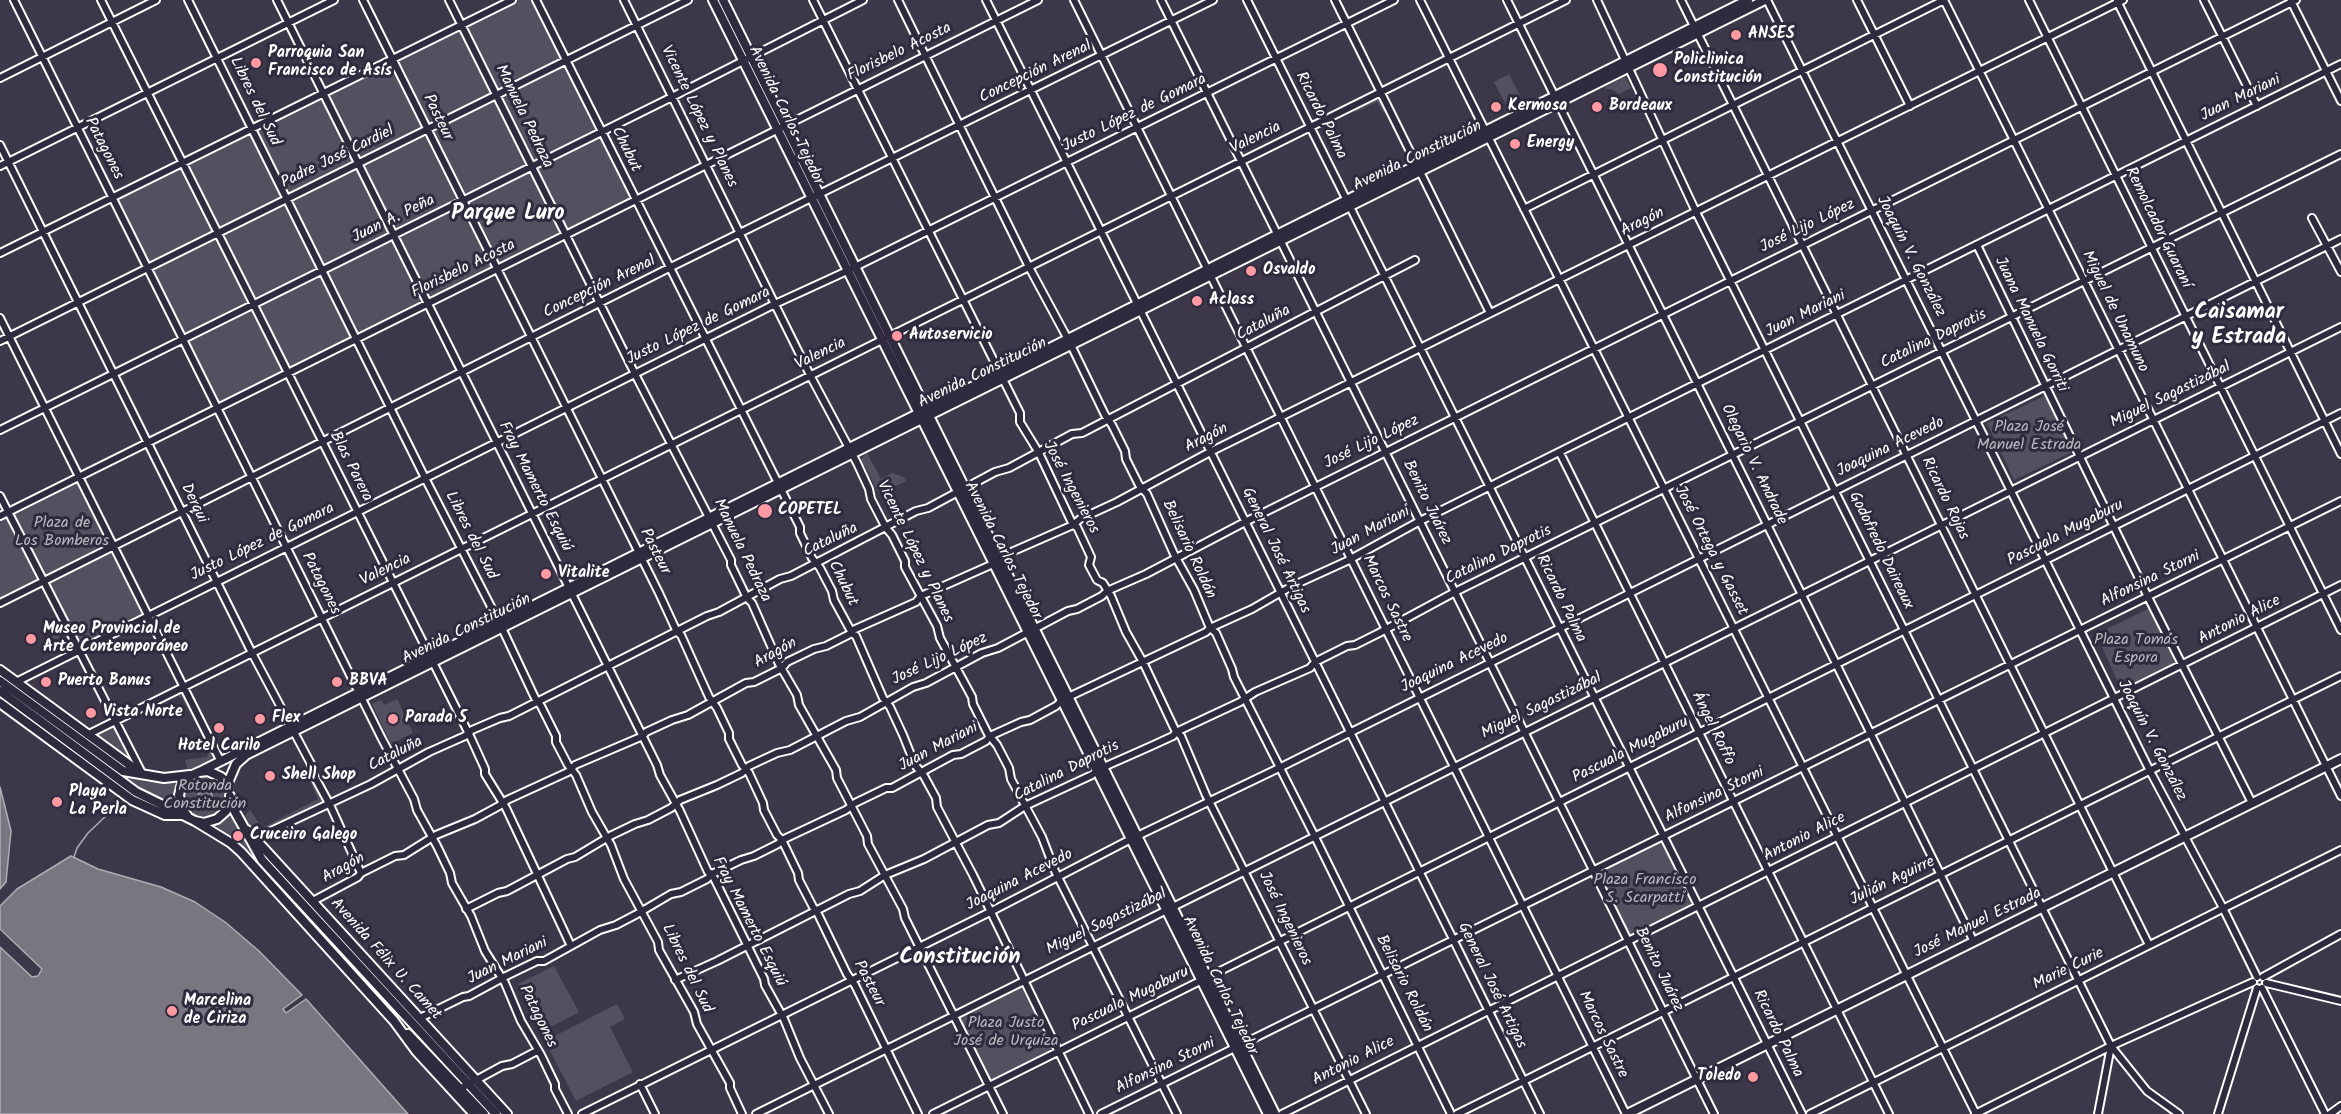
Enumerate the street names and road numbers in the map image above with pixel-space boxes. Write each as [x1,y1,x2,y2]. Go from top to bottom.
street label: Florisbelo Acosta [845,20,955,86]
street label: Concepción Arenal [977,37,1095,109]
street label: Vicente López y Planes [655,43,741,191]
street label: Avenida Carlos Tejedor [743,43,827,189]
street label: Libres del Sud [224,54,284,150]
street label: Manuela Pedraza [490,62,556,172]
street label: Ricardo Palma [1290,69,1350,163]
street label: Justo López de Gomara [1060,71,1210,157]
street label: Juan Mariani [2198,71,2284,127]
street label: Pasteur [418,92,456,144]
street label: Patagones [79,115,127,183]
street label: Avenida Constitución [1351,118,1485,196]
street label: Valencia [1227,119,1285,159]
street label: Padre José Cardiel [278,122,398,194]
street label: Chubut [606,124,644,176]
street label: Remolcador Guaraní [2119,164,2195,292]
street label: Juan A. Peña [350,192,438,248]
street label: Joaquín V. González [1871,193,1949,321]
street label: José Lijo López [1757,196,1859,258]
street label: Aragón [1618,204,1668,242]
street label: Florisbelo Acosta [409,237,519,303]
street label: Miguel de Unamuno [2076,248,2152,376]
street label: Concepción Arenal [541,252,659,324]
street label: Juana Manuela Gorriti [1989,254,2071,396]
street label: Justo López de Gomara [624,284,774,370]
street label: Juan Mariani [1763,287,1849,343]
street label: Cataluña [1234,302,1294,346]
street label: Catalina Daprotis [1878,306,1990,374]
street label: Valencia [792,335,850,375]
street label: Avenida Constitución [916,335,1050,413]
street label: Miguel Sagastizábal [2108,359,2234,433]
street label: Olegario V. Andrade [1715,402,1791,528]
street label: José Lijo López [1321,412,1423,474]
street label: Joaquina Acevedo [1834,414,1948,482]
street label: Fray Mamerto Esquiú [493,419,575,555]
street label: Aragón [1182,420,1232,458]
street label: Blas Parera [324,429,376,505]
street label: José Ingenieros [1038,438,1102,538]
street label: Ricardo Rojas [1916,454,1972,544]
street label: Benito Juárez [1397,458,1455,548]
street label: Vicente López y Planes [871,478,957,626]
street label: Avenida Carlos Tejedor [959,479,1045,623]
street label: Derqui [175,481,211,527]
street label: José Ortega y Gasset [1669,483,1751,619]
street label: General José Artigas [1236,485,1314,617]
street label: Libres del Sud [440,489,500,583]
street label: Godofredo Daireaux [1843,489,1917,613]
street label: Manuela Pedraza [708,496,774,606]
street label: Pascuala Mugaburu [2005,496,2127,572]
street label: Belisario Roldán [1157,498,1219,602]
street label: Justo López de Gomara [188,500,338,586]
street label: Juan Mariani [1328,503,1414,561]
street label: Cataluña [801,520,861,562]
street label: Catalina Daprotis [1443,522,1555,590]
street label: Pasteur [634,526,674,578]
street label: Alfonsina Storni [2098,548,2204,612]
street label: Patagones [296,550,344,618]
street label: Valencia [357,551,415,591]
street label: Marcos Sastre [1357,552,1415,646]
street label: Ricardo Palma [1531,552,1589,646]
street label: Chubut [823,558,861,610]
street label: Avenida Constitución [400,591,534,669]
street label: Antonio Alice [2196,592,2284,650]
street label: José Lijo López [889,630,991,690]
street label: Joaquina Acevedo [1398,630,1512,698]
street label: Aragón [751,634,801,674]
street label: Miguel Sagastizábal [1479,670,1605,744]
street label: Joaquín V. González [2112,677,2190,805]
street label: Ángel Roffo [1686,689,1738,769]
street label: Pascuala Mugaburu [1570,713,1692,789]
street label: Juan Mariani [896,719,982,777]
street label: Cataluña [366,733,426,777]
street label: Catalina Daprotis [1011,737,1123,807]
street label: Alfonsina Storni [1662,764,1768,828]
street label: Antonio Alice [1761,809,1849,867]
street label: Joaquina Acevedo [964,846,1076,916]
street label: Aragón [319,849,369,889]
street label: Julián Aguirre [1847,853,1939,911]
street label: Fray Mamerto Esquiú [707,854,789,990]
street label: José Ingenieros [1253,869,1315,969]
street label: José Manuel Estrada [1911,885,2045,963]
street label: Miguel Sagastizábal [1044,886,1170,960]
street label: Avenida Félix U. Camet [325,895,445,1025]
street label: Avenida Carlos Tejedor [1177,913,1261,1059]
street label: General José Artigas [1452,920,1530,1052]
street label: Libres del Sud [656,921,716,1017]
street label: Benito Juárez [1629,925,1687,1015]
street label: Belisario Roldán [1370,932,1436,1036]
street label: Juan Mariani [465,934,551,990]
street label: Marie Curie [2030,945,2108,995]
street label: Pasteur [848,958,888,1010]
street label: Pascuala Mugaburu [1069,963,1193,1037]
street label: Patagones [514,983,560,1051]
street label: Ricardo Palma [1748,987,1806,1081]
street label: Marcos Sastre [1573,988,1631,1082]
street label: Antonio Alice [1310,1033,1398,1091]
street label: Alfonsina Storni [1113,1035,1219,1099]

